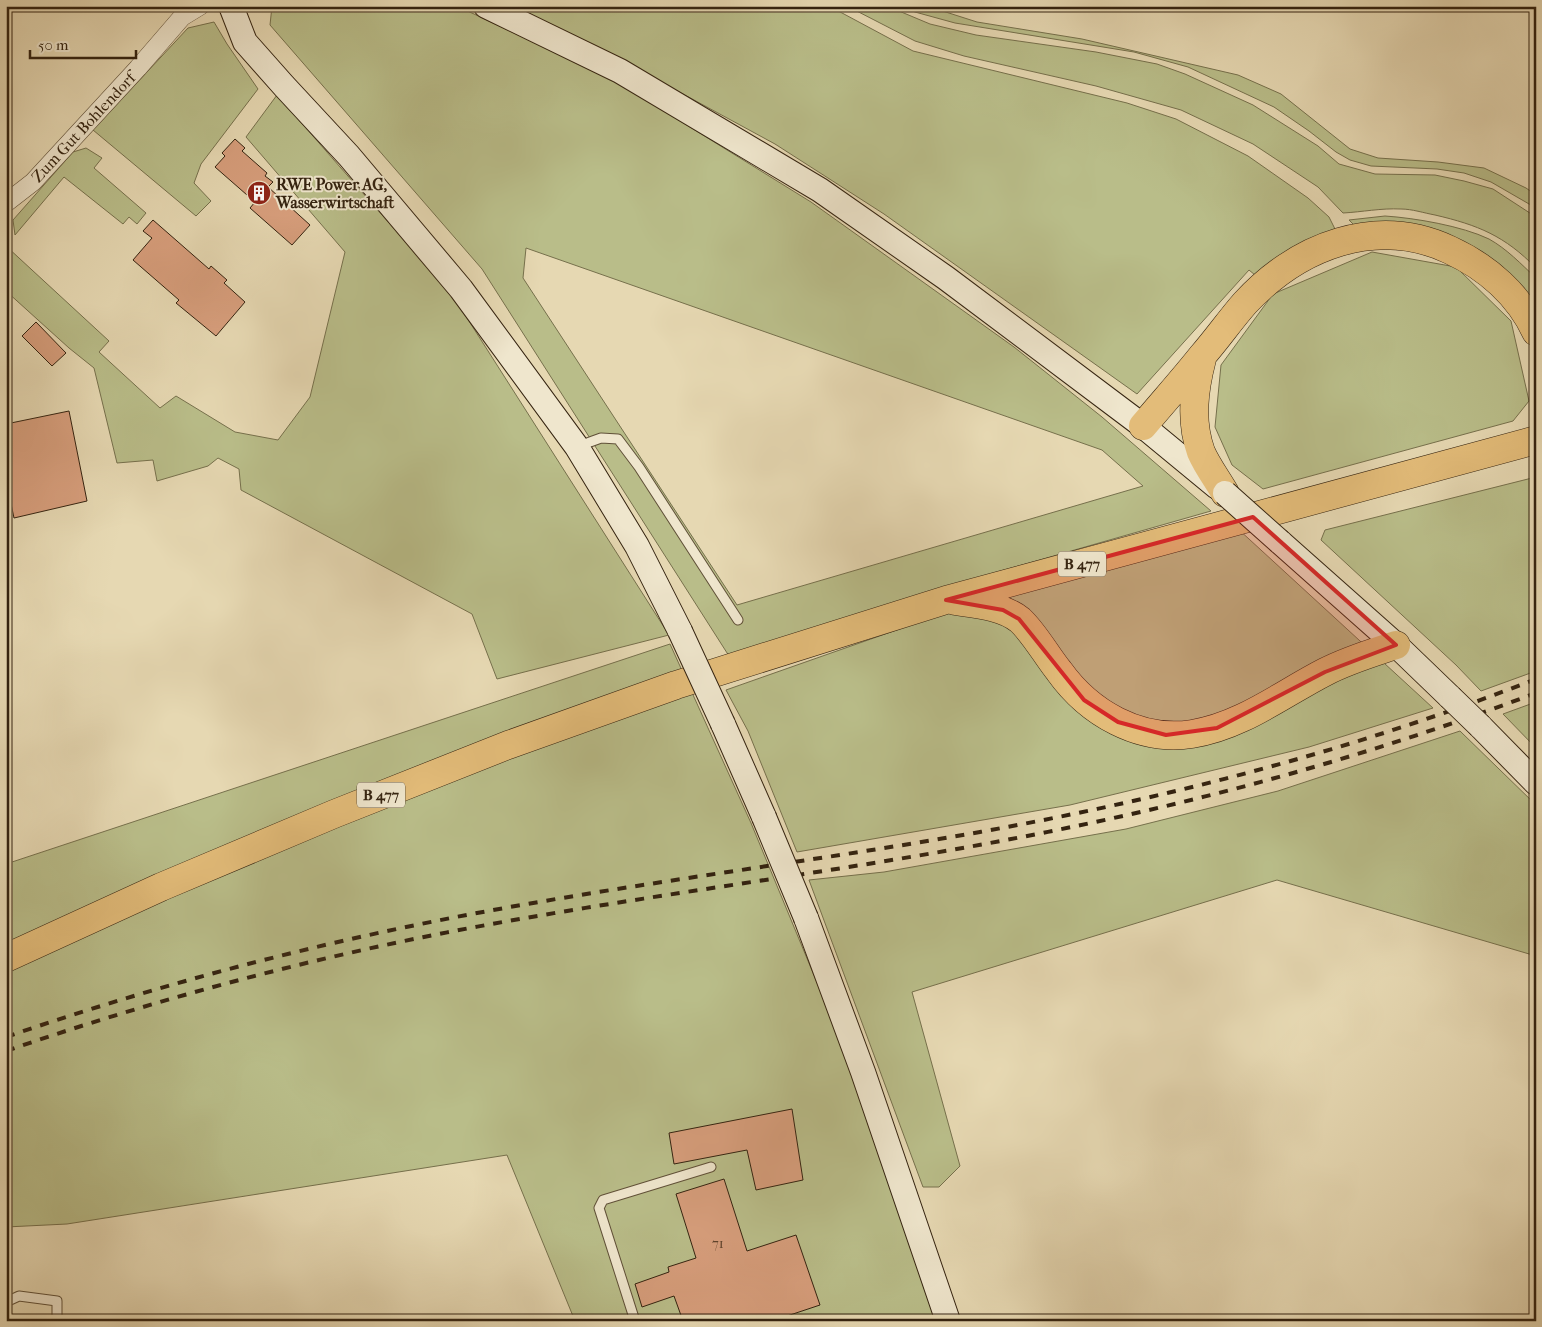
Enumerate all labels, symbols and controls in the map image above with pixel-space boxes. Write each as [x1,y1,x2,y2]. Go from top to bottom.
scale bar [30,28,136,60]
text: 50 m [38,36,69,54]
street label: Zum Gut Bohlendorf [27,66,142,186]
place label: RWE Power AG, Wasserwirtschaft [275,175,394,212]
building icon: RWE Power AG, Wasserwirtschaft [246,180,272,206]
road number: B 477 [1058,552,1106,576]
road number: B 477 [357,782,405,808]
house number: 71 [712,1235,724,1252]

